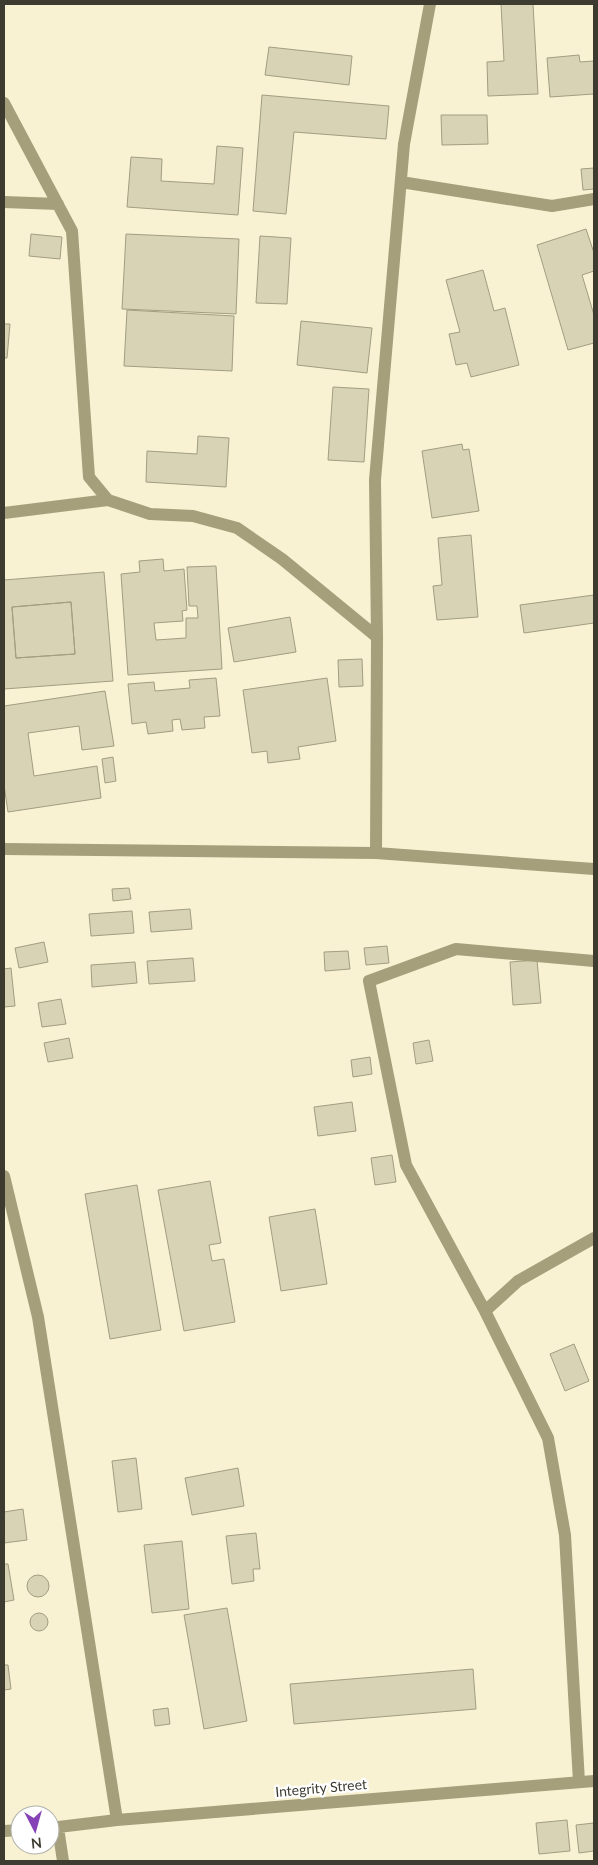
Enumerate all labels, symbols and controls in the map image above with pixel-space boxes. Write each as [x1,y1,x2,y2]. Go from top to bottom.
street label: Integrity Street [274,1775,368,1800]
north arrow [10,1805,60,1855]
text: N [30,1834,43,1852]

